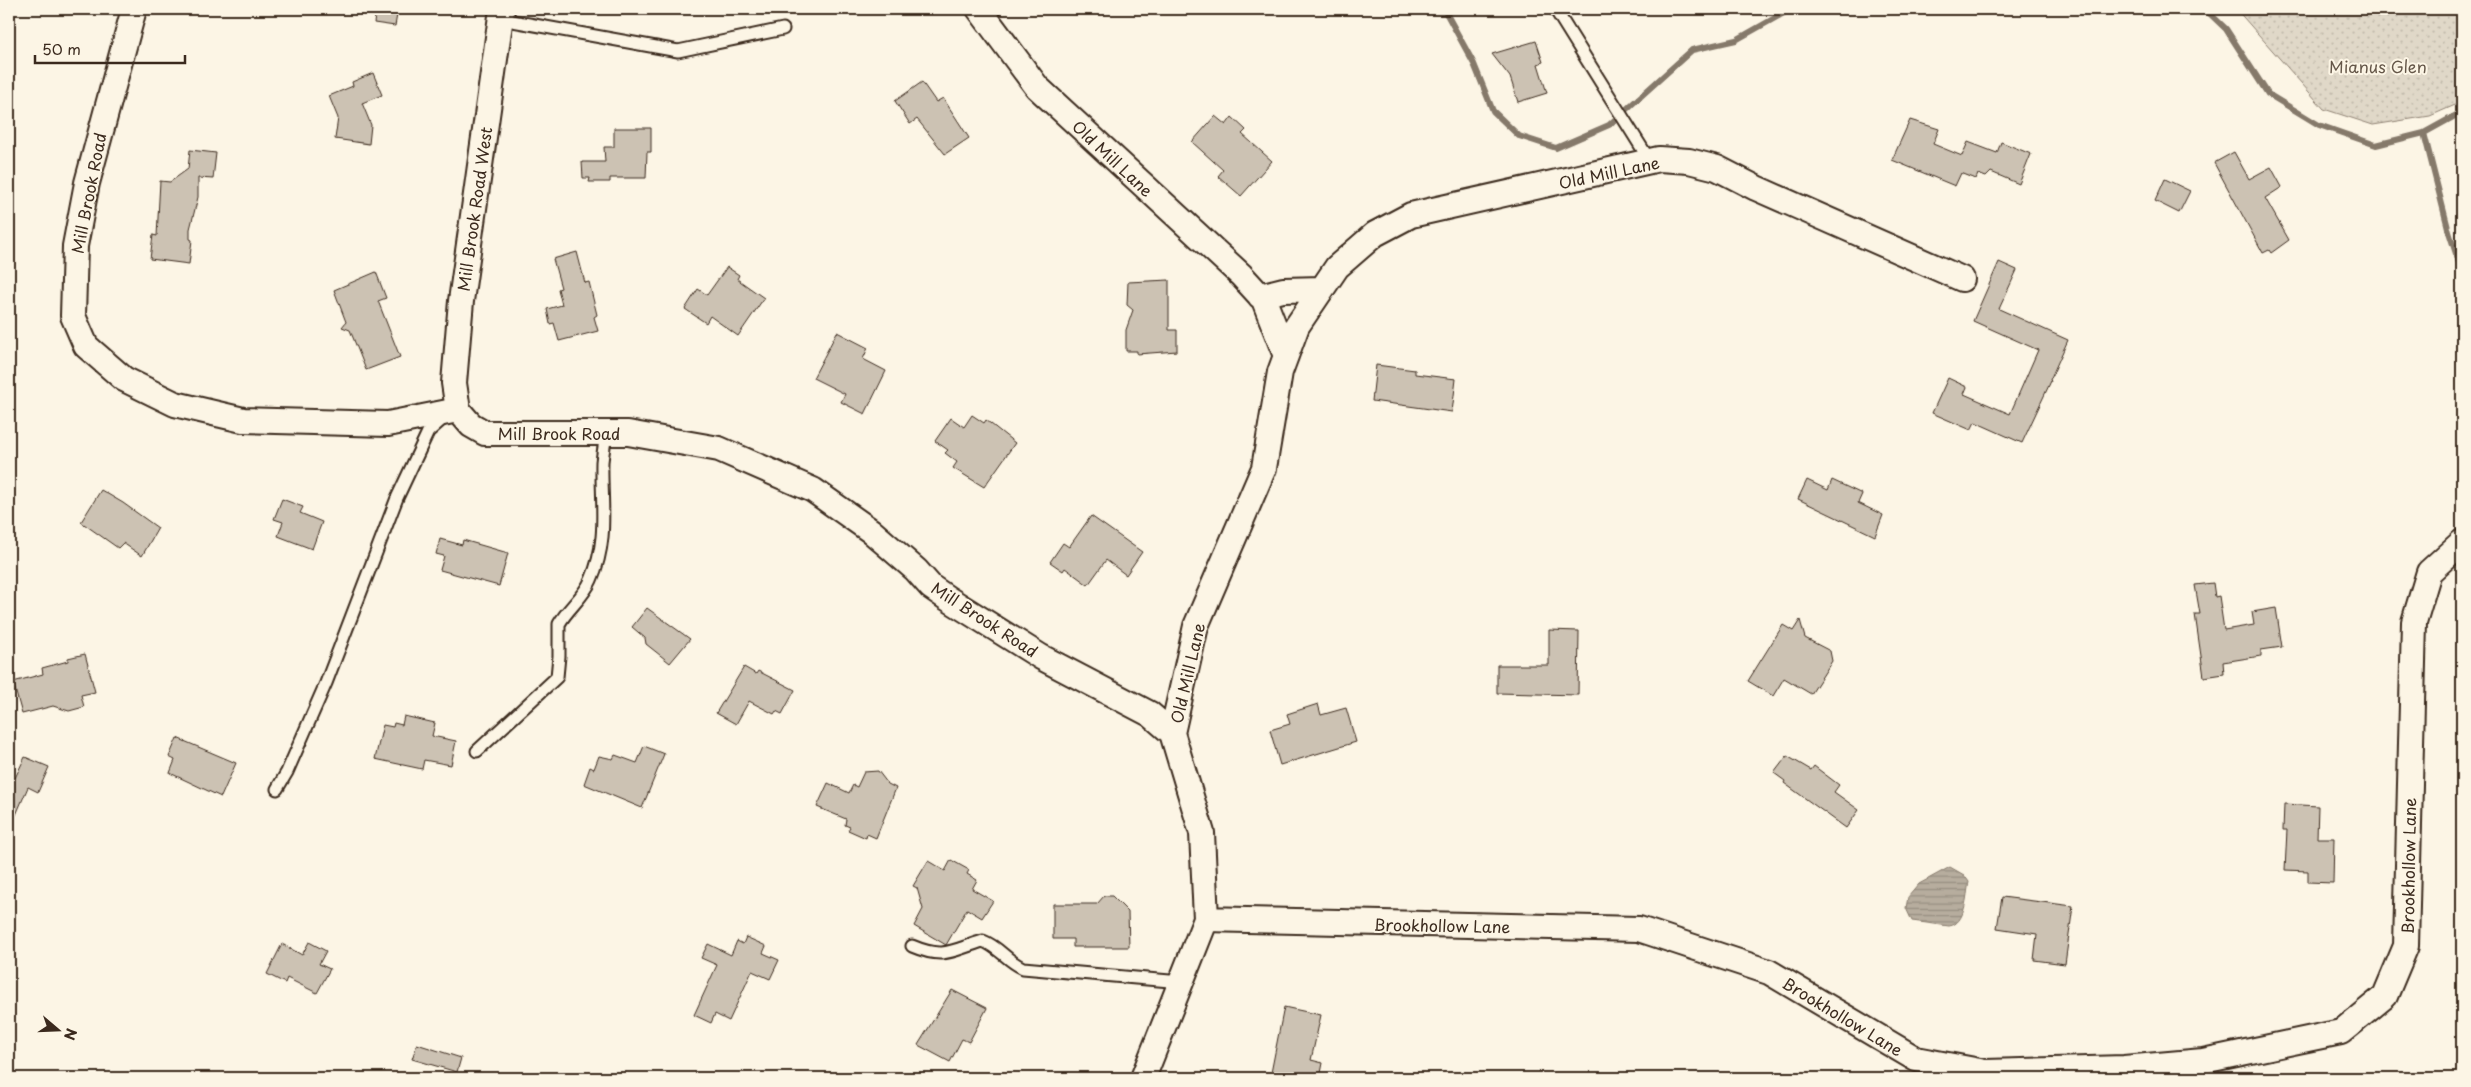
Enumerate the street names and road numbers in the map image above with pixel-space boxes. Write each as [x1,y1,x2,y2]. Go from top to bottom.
street label: Old Mill Lane [1067,114,1159,202]
street label: Mill Brook Road West [451,125,497,293]
street label: Mill Brook Road [65,131,111,255]
street label: Old Mill Lane [1556,150,1662,194]
street label: Mill Brook Road [498,421,620,445]
street label: Mill Brook Road [927,576,1043,662]
street label: Old Mill Lane [1164,620,1210,726]
street label: Brookhollow Lane [2395,797,2421,935]
street label: Brookhollow Lane [1373,912,1511,938]
street label: Brookhollow Lane [1778,970,1908,1062]

